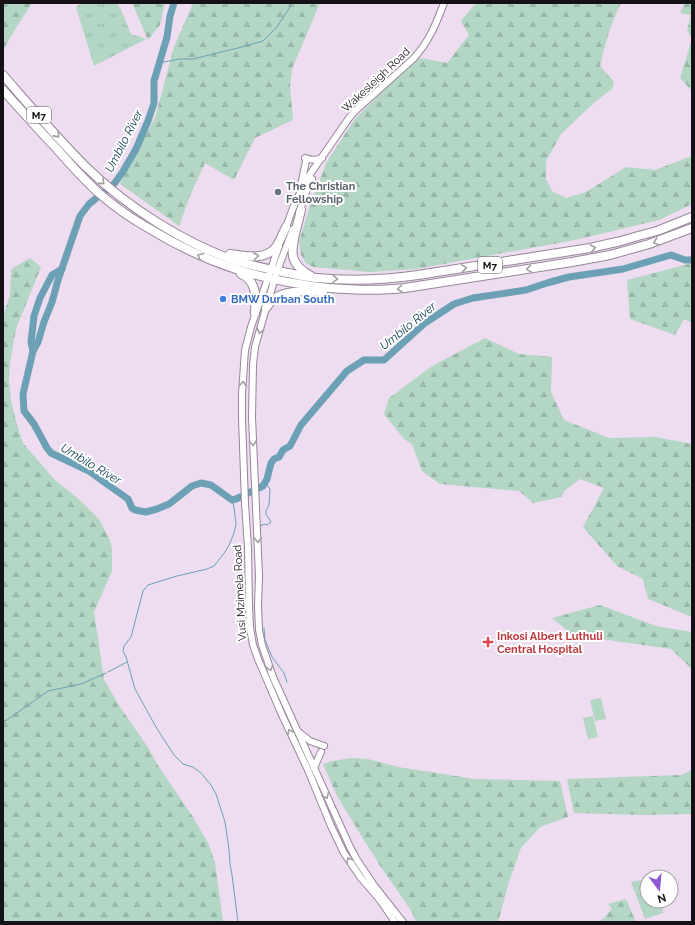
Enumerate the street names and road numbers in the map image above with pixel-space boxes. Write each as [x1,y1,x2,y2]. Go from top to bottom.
street label: Wakesleigh Road [339,45,413,115]
road number: M7 [27,107,51,123]
road number: M7 [478,257,502,273]
street label: Vusi Mzimela Road [231,544,249,641]

